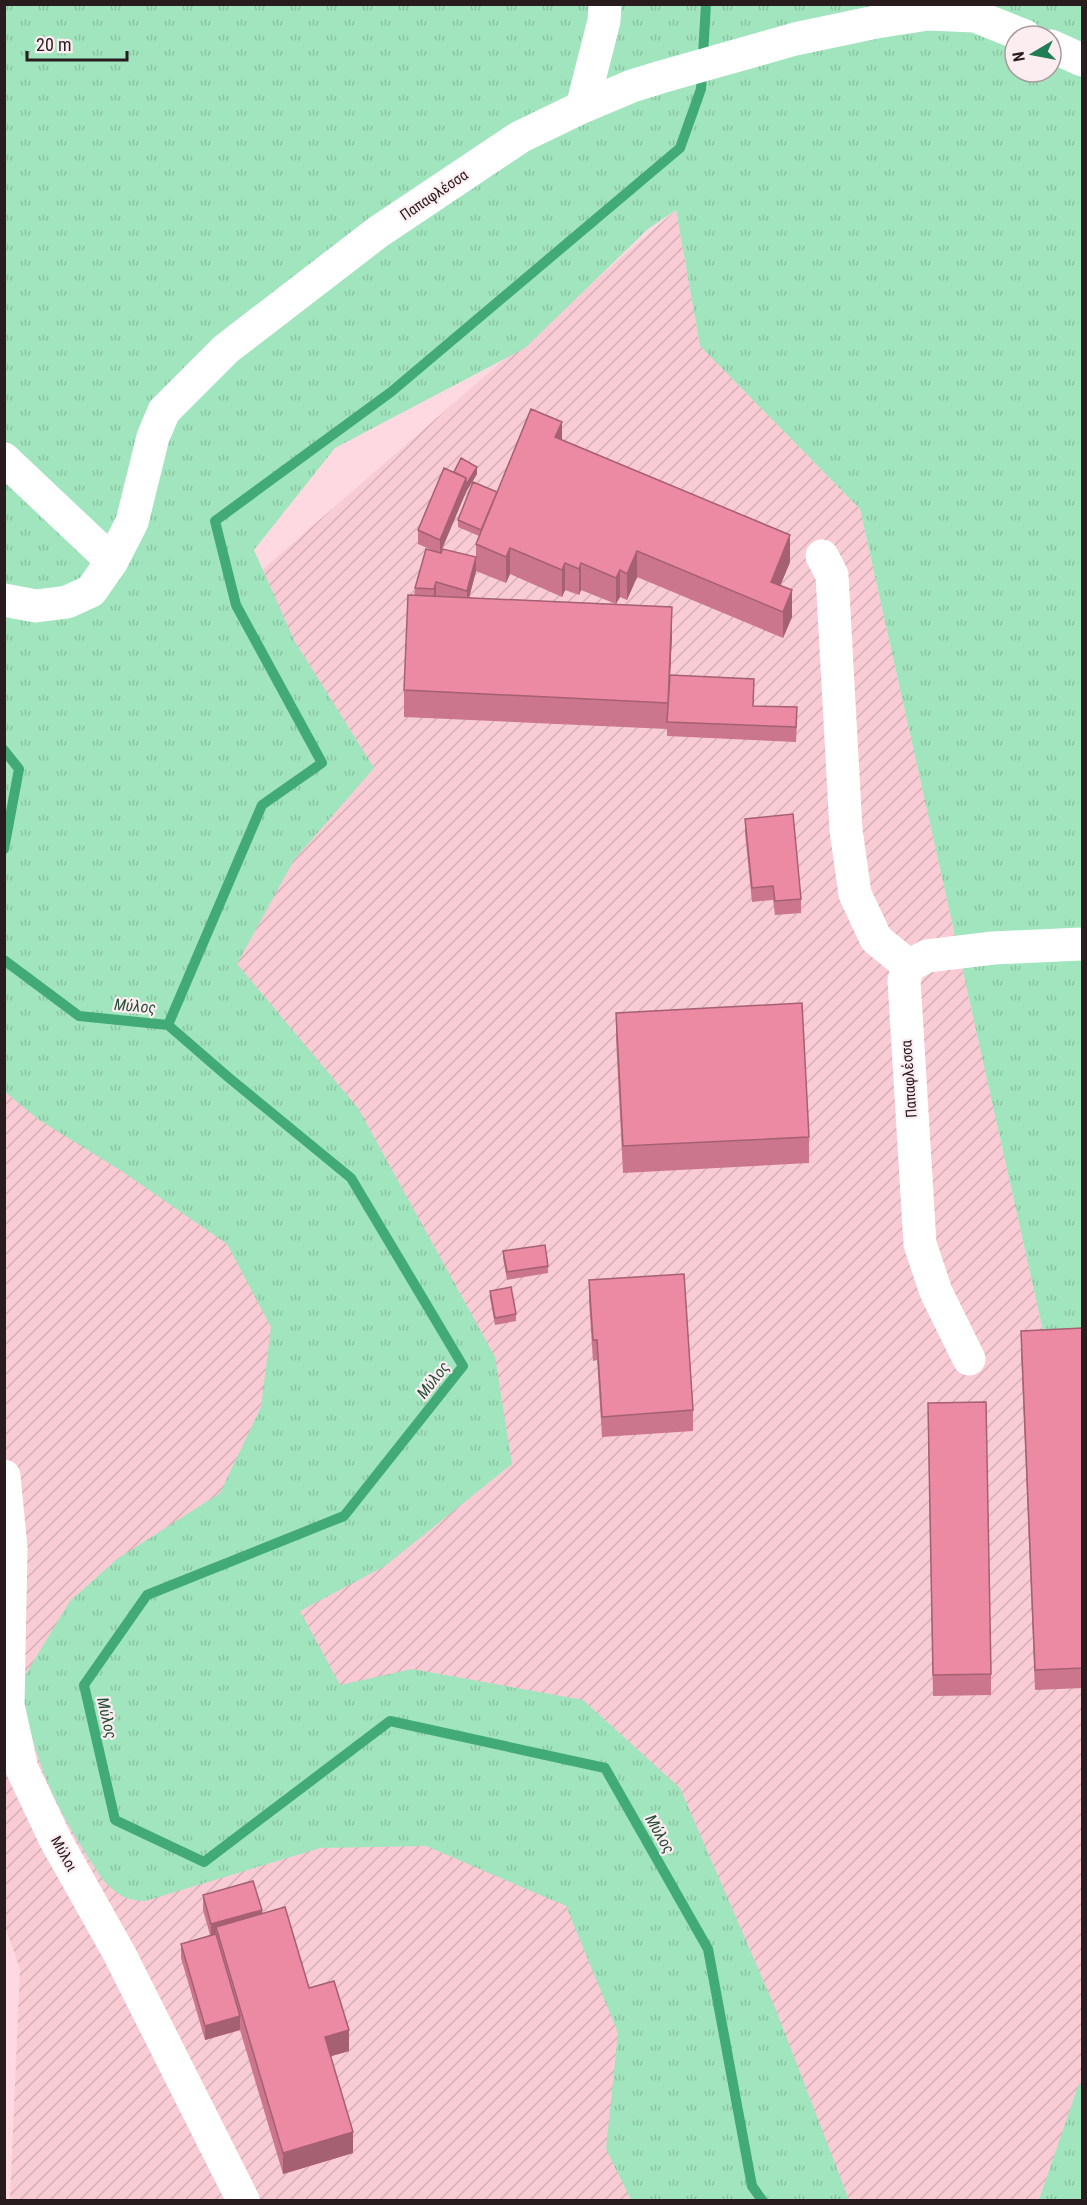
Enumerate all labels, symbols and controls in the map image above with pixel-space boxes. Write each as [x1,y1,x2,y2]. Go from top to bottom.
scale bar [27,24,128,62]
north arrow [1003,24,1063,84]
text: 20 m [36,34,71,55]
text: N [1009,50,1029,63]
street label: Παπαφλέσσα [397,165,472,224]
water label: Μύλος [113,995,157,1017]
street label: Παπαφλέσσα [897,1039,921,1119]
water label: Μύλος [413,1358,453,1402]
water label: Μύλος [93,1695,121,1741]
water label: Μύλος [641,1811,679,1857]
street label: Μύλοι [47,1833,81,1875]

